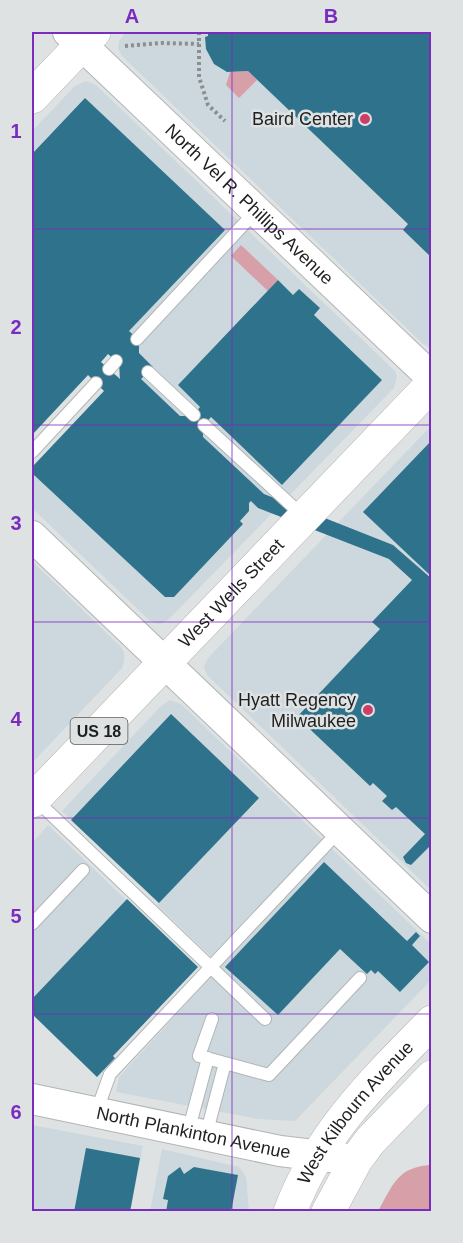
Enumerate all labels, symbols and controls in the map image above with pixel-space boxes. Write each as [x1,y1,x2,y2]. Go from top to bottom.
text: A [125,5,139,27]
text: B [324,5,338,27]
place label: Baird Center [252,109,353,129]
marker: Baird Center [358,112,372,126]
text: 1 [10,120,22,142]
street label: North Vel R. Phillips Avenue [161,120,337,289]
text: 2 [10,316,22,338]
text: 3 [10,512,22,534]
street label: West Wells Street [175,535,288,652]
place label: Hyatt Regency Milwaukee [238,690,356,731]
marker: Hyatt Regency Milwaukee [361,703,375,717]
text: 4 [10,708,22,730]
road number: US 18 [70,718,128,744]
text: 5 [10,905,22,927]
street label: West Kilbourn Avenue [294,1037,417,1187]
text: 6 [10,1101,22,1123]
street label: North Plankinton Avenue [95,1103,292,1162]

